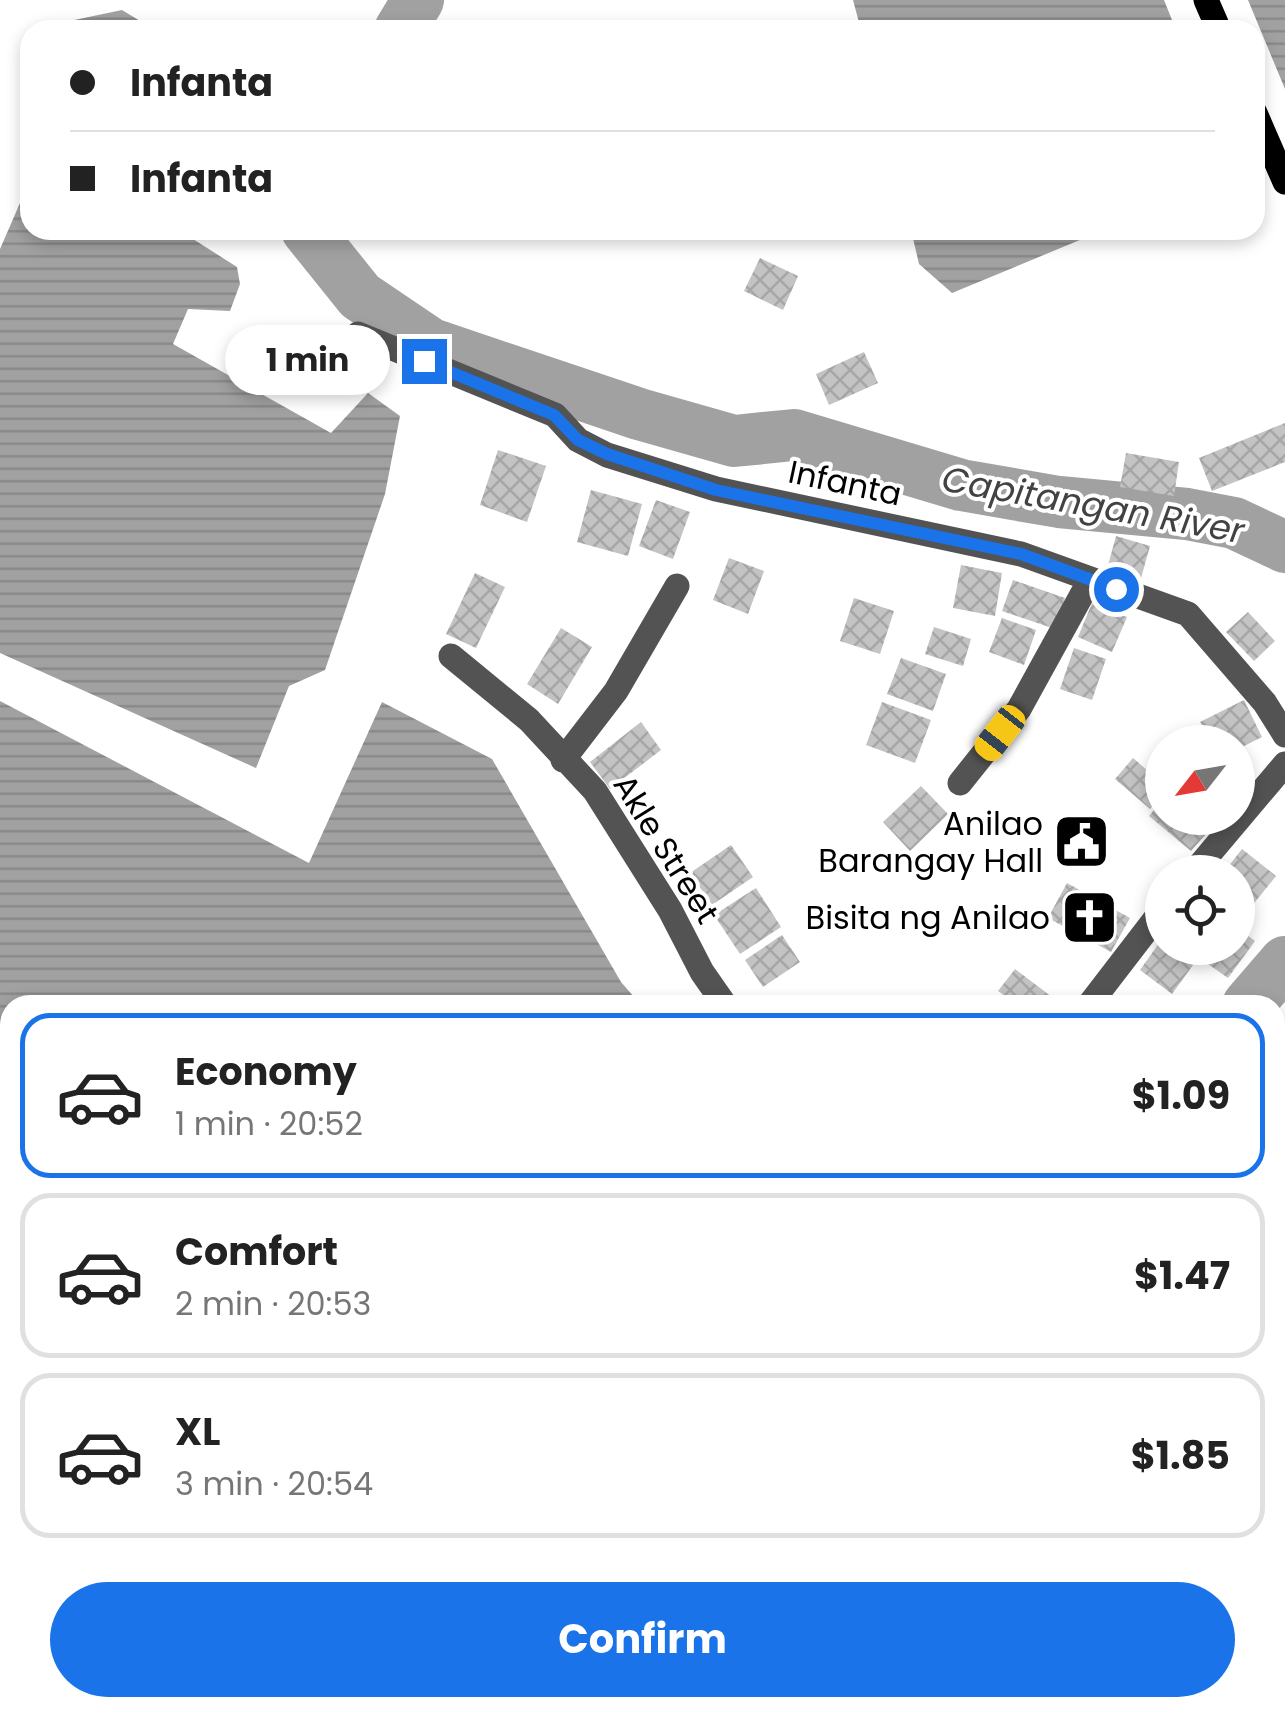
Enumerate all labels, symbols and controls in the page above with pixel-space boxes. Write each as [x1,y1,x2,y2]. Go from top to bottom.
text: Infanta [130,56,273,109]
text: Infanta [130,152,273,205]
callout: 1 min [224,326,389,396]
text: 1 min [266,337,349,382]
route end [402,339,447,384]
street label: Infanta [785,449,906,516]
water label: Capitangan River [938,454,1249,555]
route start [1094,567,1139,612]
car [970,700,1030,766]
north arrow [1145,725,1255,835]
map controls [1145,725,1255,965]
street label: Akle Street [603,766,730,932]
place label: Anilao Barangay Hall [818,801,1043,883]
public building icon: Anilao Barangay Hall [1052,812,1112,872]
button: locate [1145,855,1255,965]
church icon: Bisita ng Anilao [1059,888,1119,948]
place label: Bisita ng Anilao [806,895,1050,940]
text: Economy [175,1045,357,1098]
icon: car [55,1051,145,1141]
text: $1.09 [1132,1069,1230,1122]
text: 1 min · 20:52 [175,1101,363,1146]
text: Comfort [175,1225,338,1278]
icon: car [55,1231,145,1321]
text: $1.47 [1134,1249,1230,1302]
text: 2 min · 20:53 [175,1281,371,1326]
text: XL [175,1405,220,1458]
icon: car [55,1411,145,1501]
text: $1.85 [1131,1429,1230,1482]
text: 3 min · 20:54 [175,1461,373,1506]
button: Confirm [50,1582,1235,1697]

